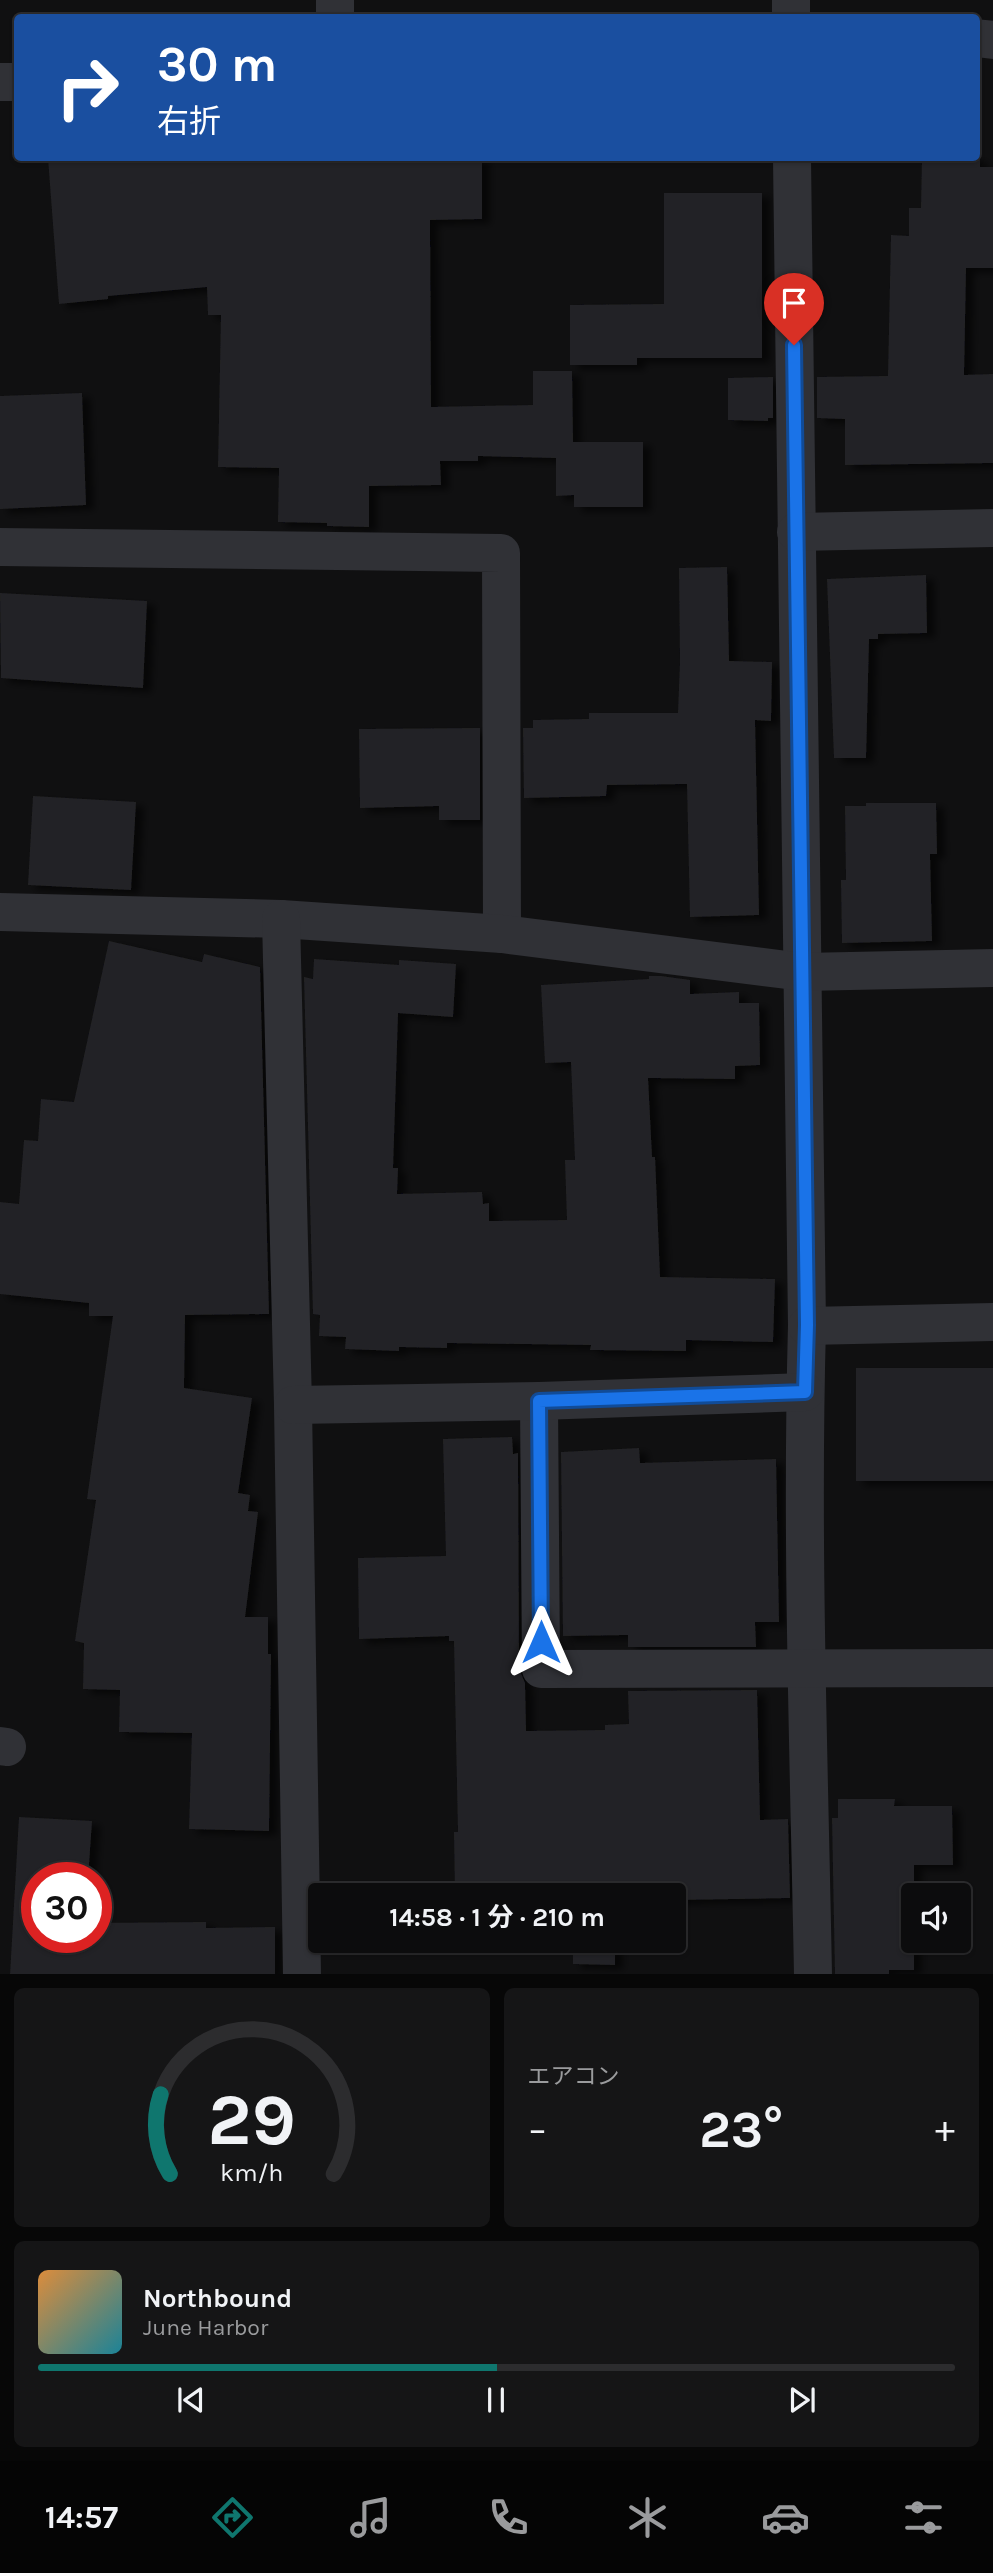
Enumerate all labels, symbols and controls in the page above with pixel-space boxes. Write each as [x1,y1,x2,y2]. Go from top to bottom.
text: 30 m [157,36,277,93]
icon: right [42,42,133,133]
text: 右折 [157,103,221,140]
pin [764,273,824,345]
icon: arrive [775,284,813,322]
position arrow [504,1605,578,1679]
speed limit sign: 30 [21,1862,112,1953]
map controls [901,1883,971,1953]
button: sound [901,1883,971,1953]
text: 14:58 · 1 分 · 210 m [389,1902,605,1933]
text: エアコン [528,2063,620,2090]
text: 29 [208,2077,296,2162]
text: 23° [699,2099,783,2160]
text: − [528,2107,547,2152]
text: + [935,2107,955,2152]
text: km/h [220,2157,283,2186]
text: Northbound [143,2283,292,2314]
text: June Harbor [143,2314,268,2341]
icon: previous [172,2381,210,2419]
icon: pause [477,2381,515,2419]
icon: next [783,2381,821,2419]
icon: directions [208,2493,257,2542]
icon: music [346,2493,395,2542]
icon: phone [484,2493,533,2542]
icon: climate [623,2493,672,2542]
icon: car [761,2493,810,2542]
icon: filters [899,2493,948,2542]
text: 14:57 [45,2499,118,2536]

